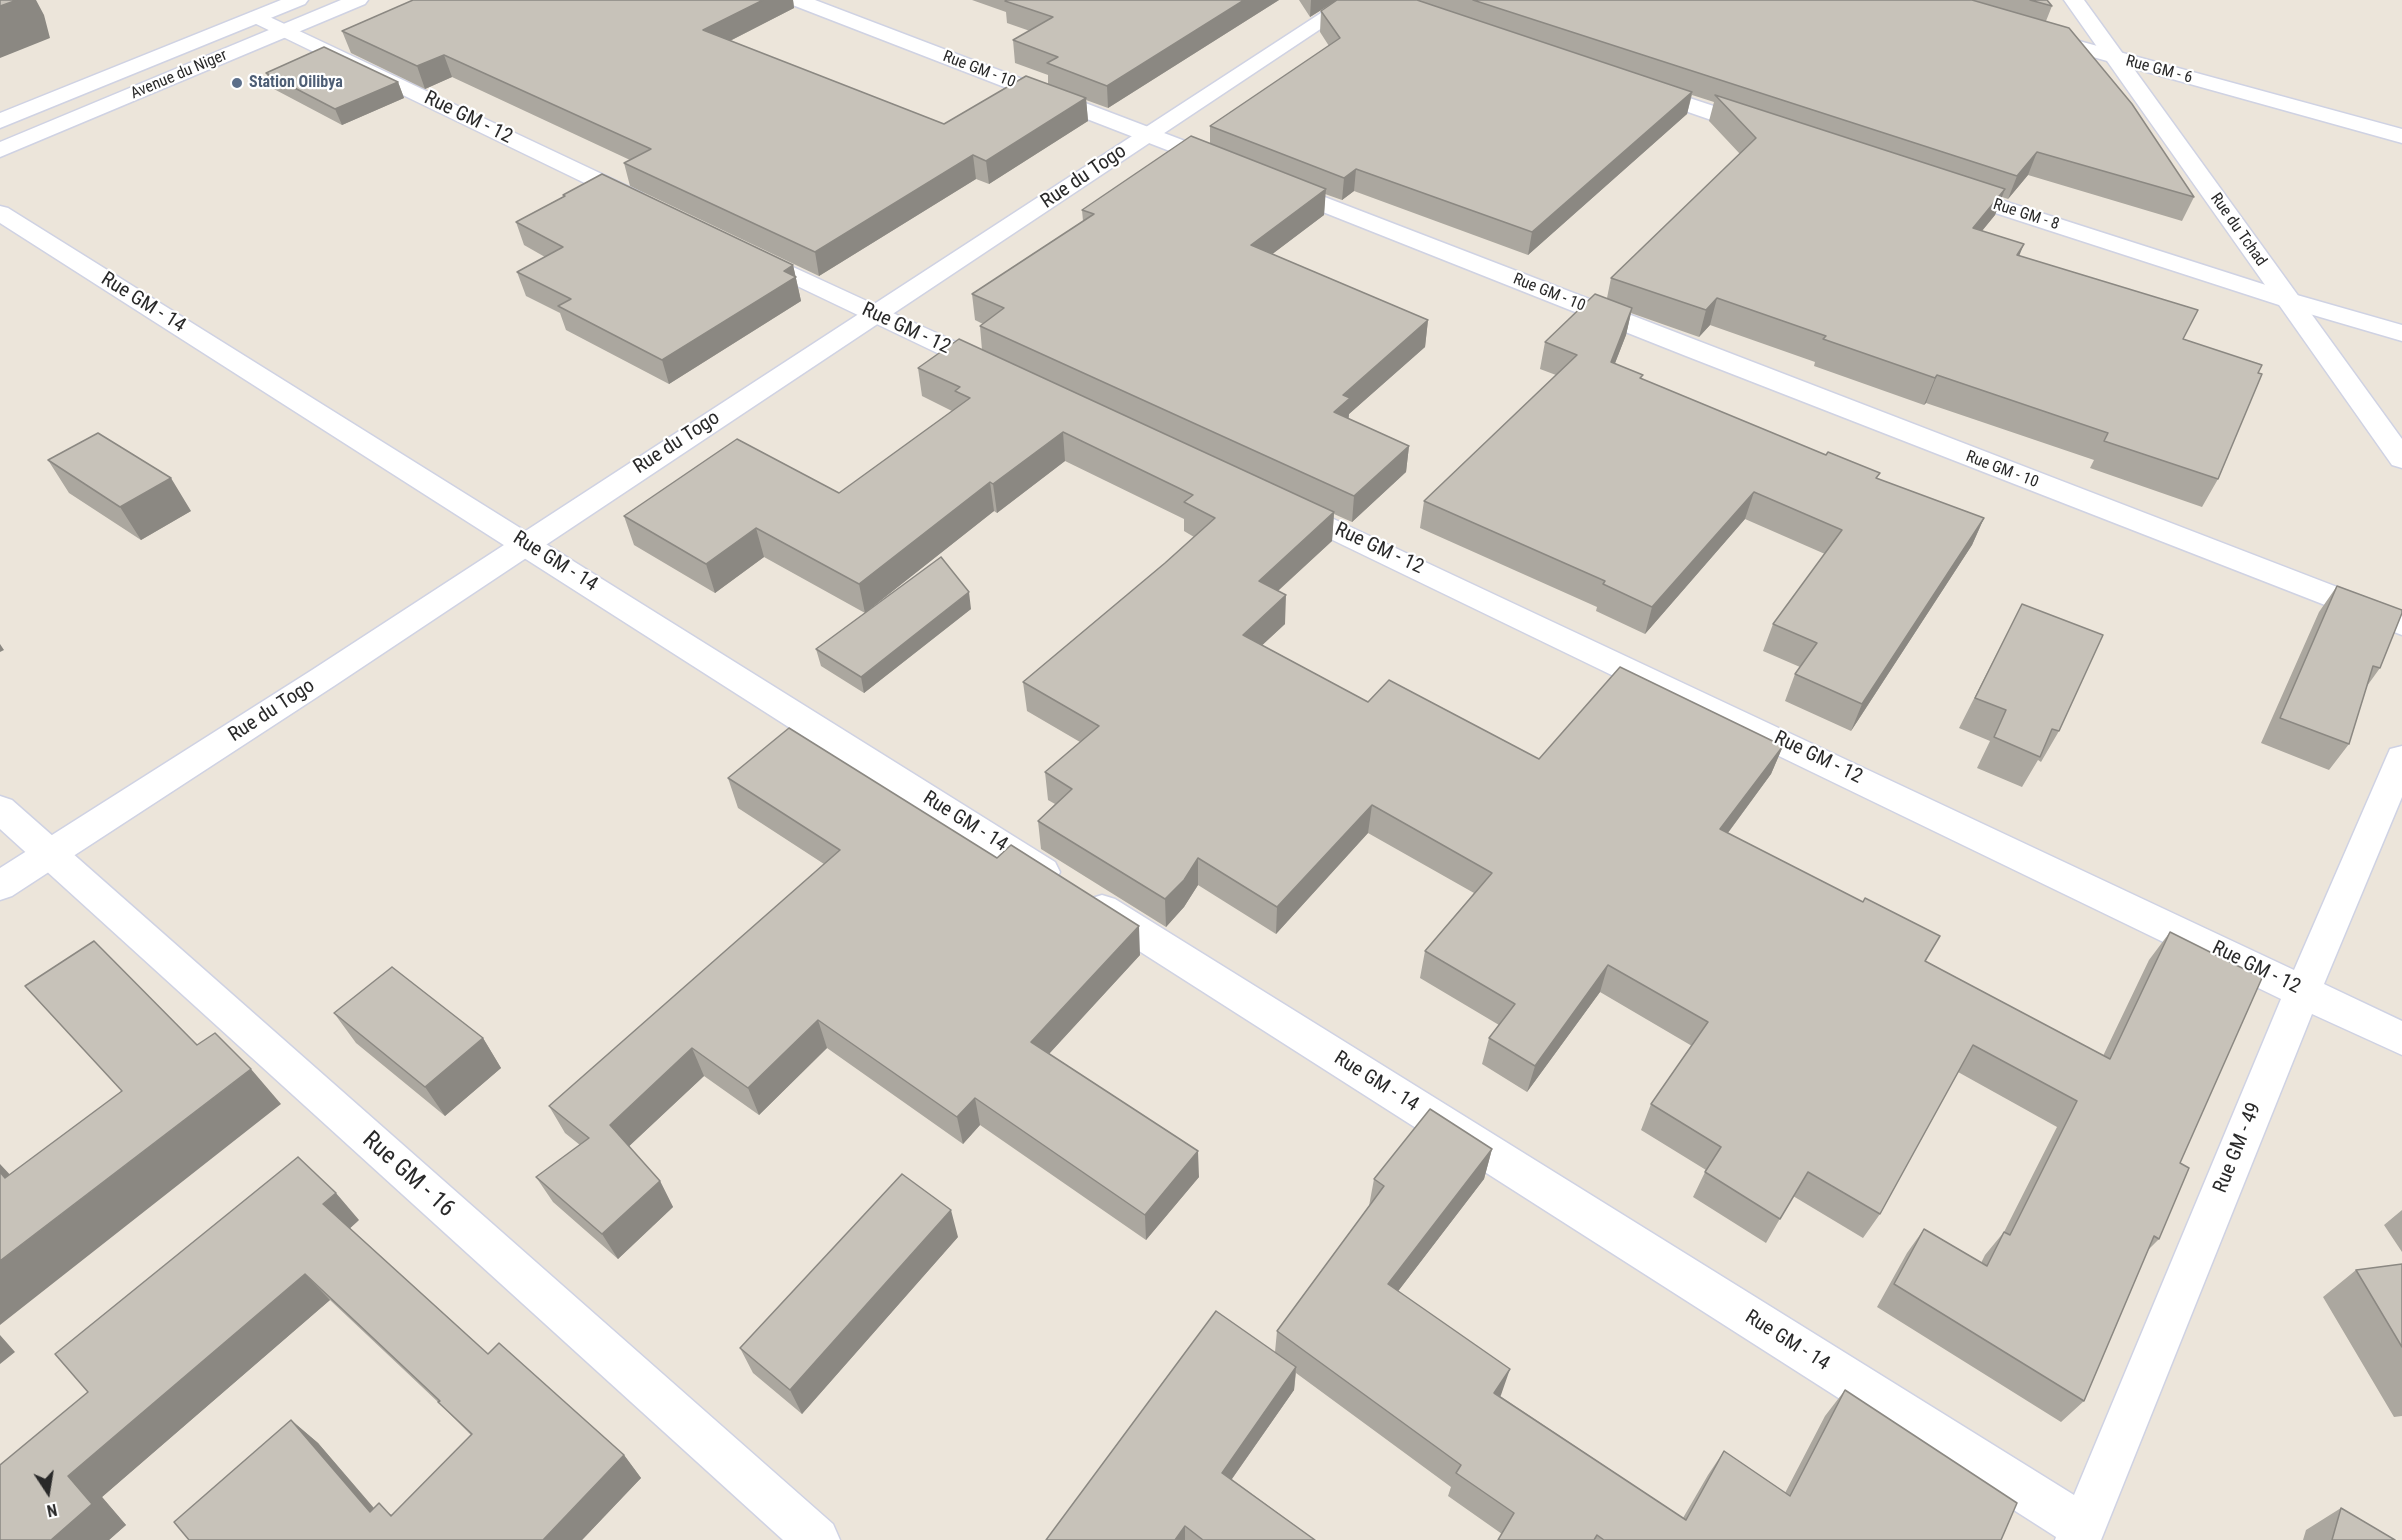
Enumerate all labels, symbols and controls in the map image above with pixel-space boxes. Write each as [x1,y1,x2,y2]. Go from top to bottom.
street label: Avenue du Niger [128,46,230,104]
street label: Rue GM - 10 [940,47,1018,93]
street label: Rue GM - 6 [2124,52,2194,88]
place label: Station Oilibya [249,73,343,93]
marker: Station Oilibya [230,76,244,90]
street label: Rue GM - 12 [420,86,516,150]
street label: Rue du Togo [1037,140,1131,214]
street label: Rue du Tchad [2206,190,2270,270]
street label: Rue GM - 8 [1991,195,2061,235]
street label: Rue GM - 14 [96,268,190,338]
street label: Rue GM - 10 [1510,270,1588,316]
street label: Rue GM - 12 [858,298,954,360]
street label: Rue du Togo [629,406,725,480]
street label: Rue GM - 10 [1963,447,2041,493]
street label: Rue GM - 12 [1331,518,1427,580]
street label: Rue GM - 14 [508,527,602,597]
street label: Rue du Togo [224,674,320,748]
street label: Rue GM - 12 [1770,726,1866,790]
street label: Rue GM - 14 [918,787,1012,857]
street label: Rue GM - 12 [2208,936,2304,1000]
street label: Rue GM - 14 [1329,1047,1423,1117]
street label: Rue GM - 49 [2209,1099,2267,1197]
street label: Rue GM - 16 [356,1126,460,1224]
street label: Rue GM - 14 [1740,1306,1834,1376]
north arrow [18,1462,78,1522]
text: N [45,1500,59,1520]

